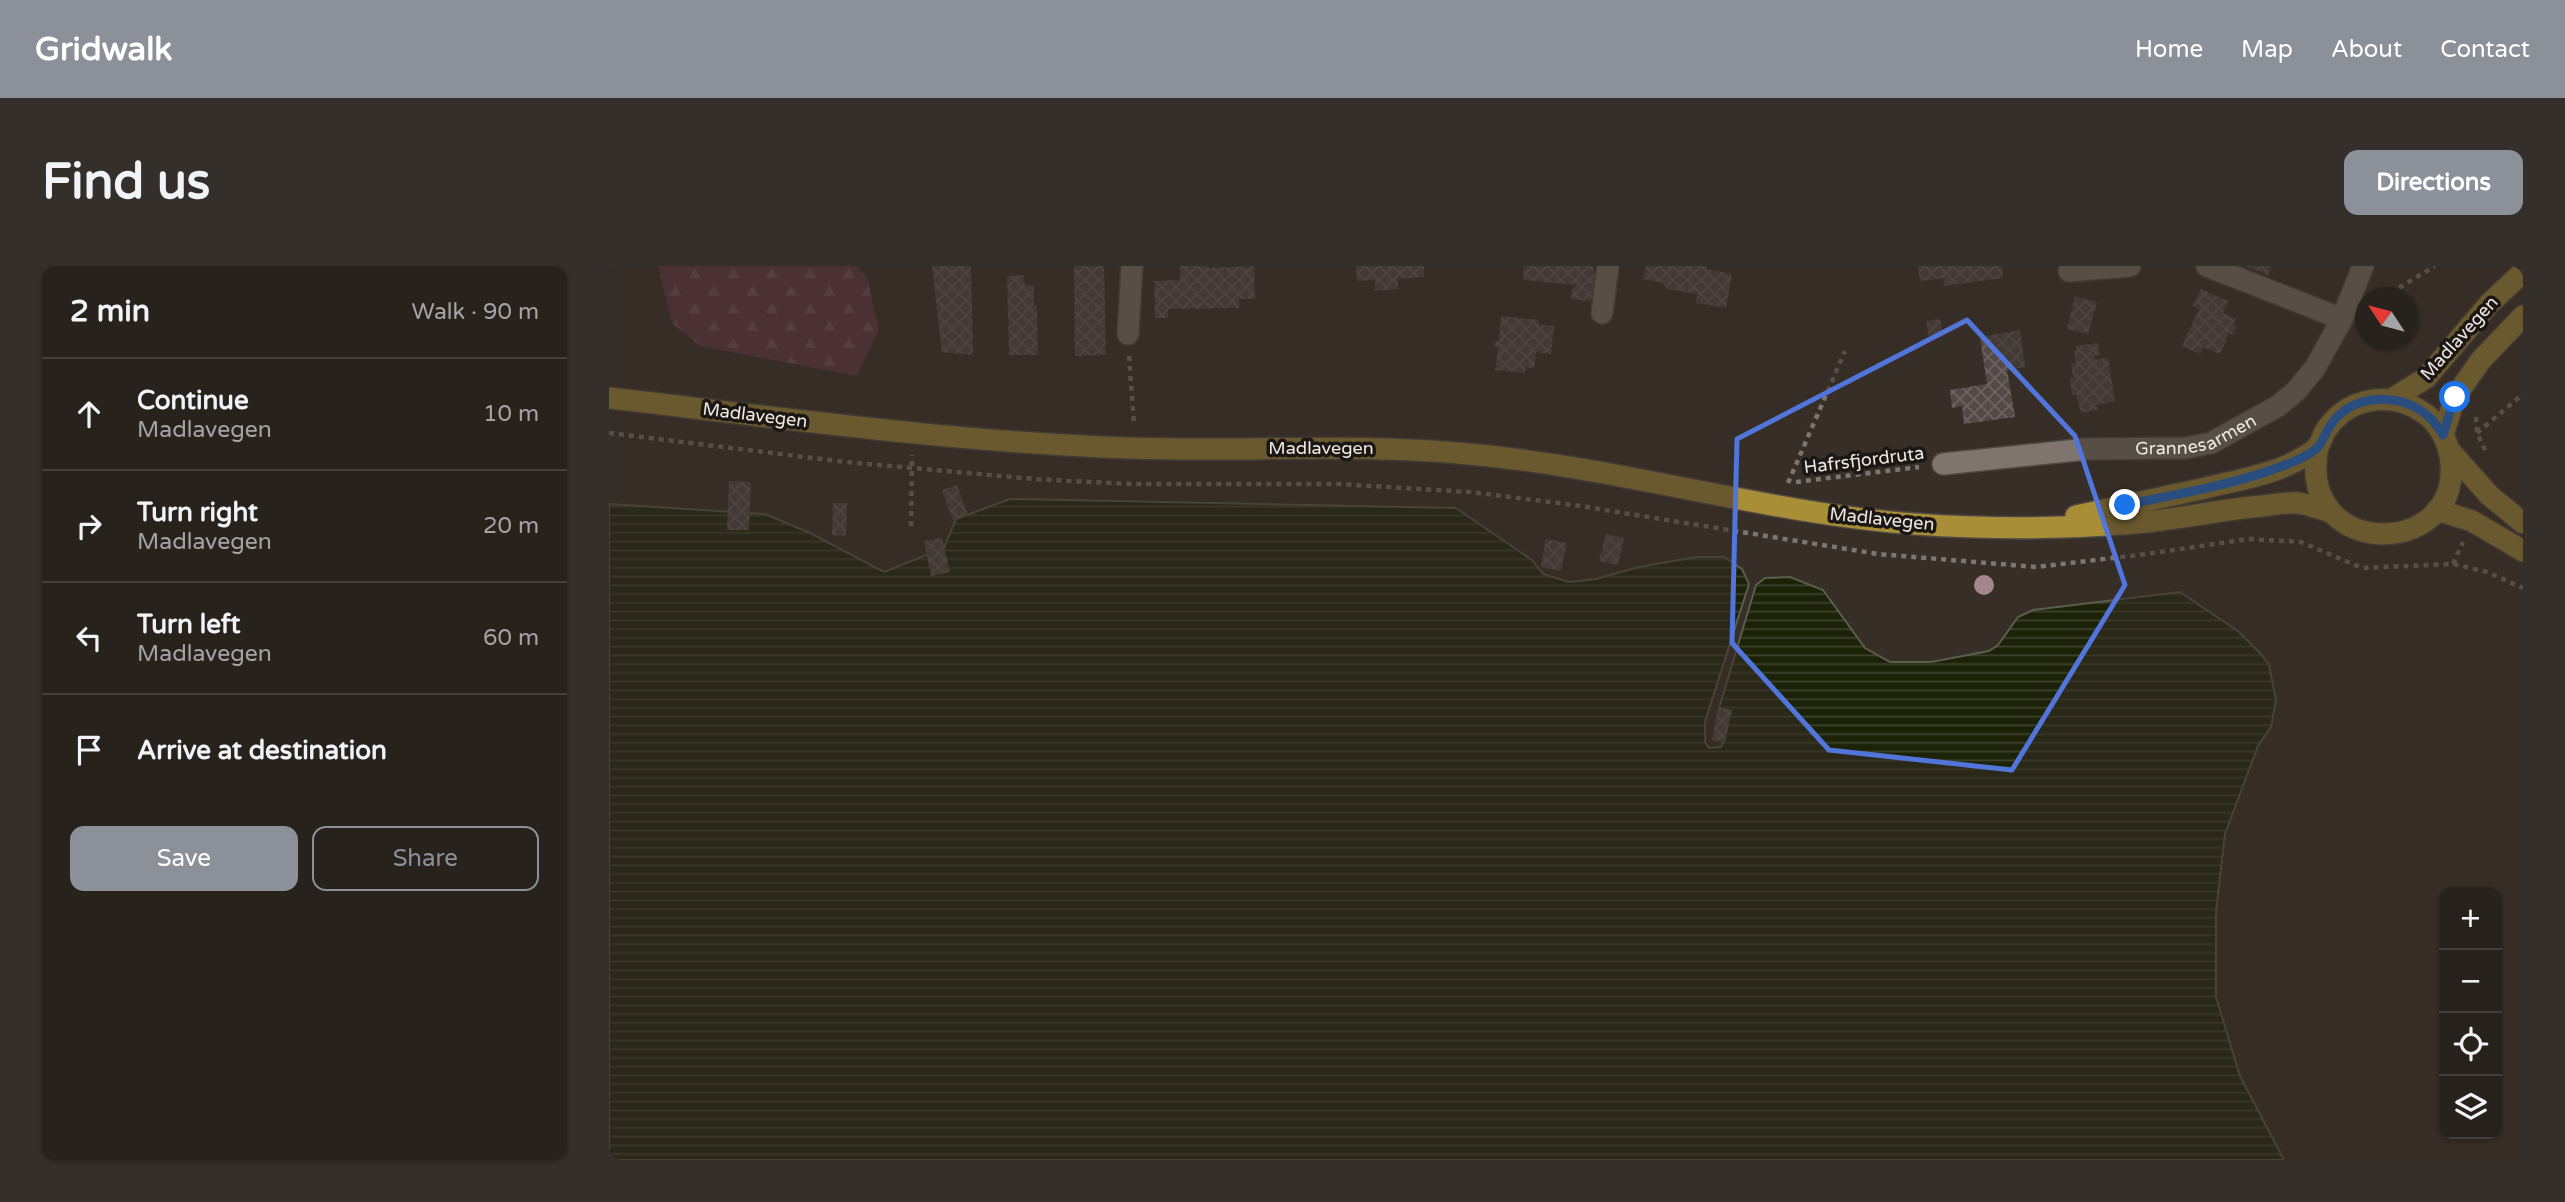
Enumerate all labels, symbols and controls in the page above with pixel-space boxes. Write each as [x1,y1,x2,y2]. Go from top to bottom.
text: Gridwalk [35,30,172,69]
text: Home [2135,35,2203,64]
text: Map [2241,35,2293,64]
text: About [2331,35,2402,64]
text: Contact [2440,35,2530,64]
button: Directions [2344,150,2523,215]
text: Find us [42,153,210,212]
north arrow [2355,287,2418,350]
street label: Madlavegen [2416,291,2502,385]
text: 2 min [70,293,150,330]
text: Walk · 90 m [412,298,539,326]
route start [2439,381,2470,412]
text: Continue [137,385,249,416]
icon: ahead [70,395,108,433]
street label: Madlavegen [701,398,809,432]
text: 10 m [483,400,539,428]
street label: Grannesarmen [2135,409,2260,460]
text: Madlavegen [137,416,272,444]
street label: Madlavegen [1268,437,1374,459]
street label: Hafrsfjordruta [1803,442,1925,478]
route end [2109,489,2140,520]
text: Turn right [137,497,258,528]
street label: Madlavegen [1828,503,1936,535]
icon: right [70,507,108,545]
text: 20 m [483,512,539,540]
text: Madlavegen [137,528,272,556]
text: Turn left [137,609,240,640]
icon: left [70,619,108,657]
text: 60 m [483,624,539,652]
text: Madlavegen [137,640,272,668]
icon: arrive [70,731,108,769]
text: Arrive at destination [137,735,387,766]
button: Save [70,826,298,891]
button: Share [312,826,539,891]
map controls [2439,887,2502,1139]
button: + [2439,887,2502,950]
button: − [2439,950,2502,1013]
button: locate [2439,1013,2502,1076]
button: layers [2439,1076,2502,1139]

